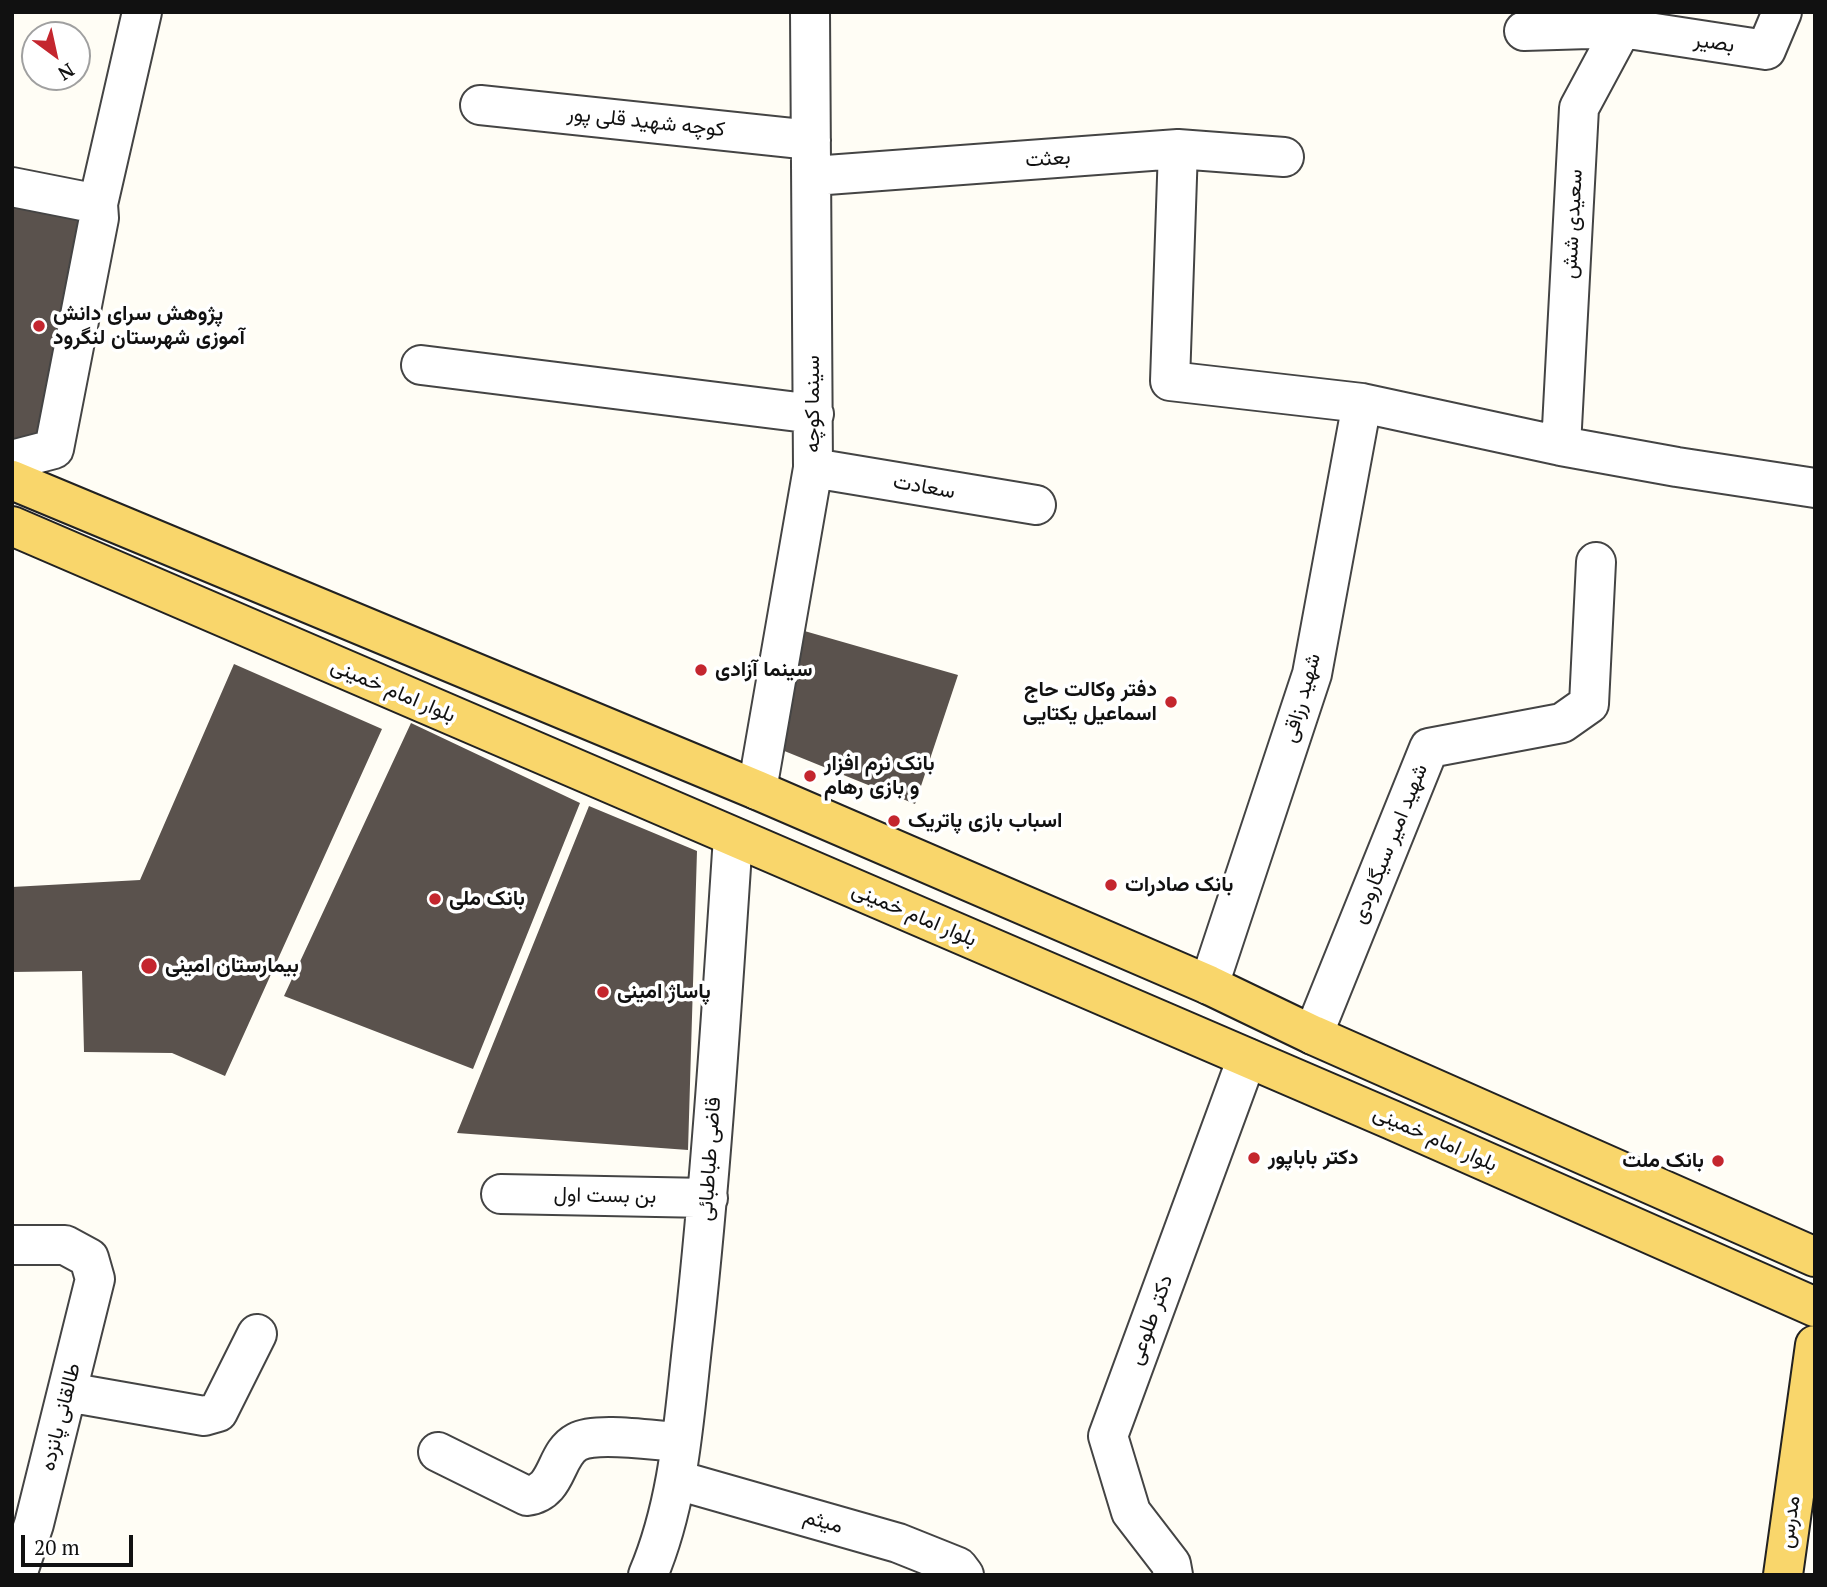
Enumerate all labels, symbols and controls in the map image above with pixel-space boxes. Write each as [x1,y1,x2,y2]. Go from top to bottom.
north arrow [21,21,91,91]
street label: بصیر [1692,28,1736,58]
text: N [54,58,79,87]
street label: کوچه شهید قلی پور [566,101,726,143]
street label: بعثت [1025,145,1071,173]
street label: سعیدی شش [1558,169,1588,279]
place label: پژوهش سرای دانش آموزی شهرستان لنگرود [53,301,245,351]
marker: پژوهش سرای دانش آموزی شهرستان لنگرود [31,318,47,334]
street label: سینما کوچه [800,355,826,453]
street label: سعادت [891,469,957,505]
street label: شهید رزاقی [1277,650,1327,746]
street label: بلوار امام خمینی [327,653,459,729]
place label: سینما آزادی [715,657,813,683]
marker: سینما آزادی [693,662,709,678]
place label: دفتر وکالت حاج اسماعیل یکتایی [1023,677,1157,727]
marker: دفتر وکالت حاج اسماعیل یکتایی [1163,694,1179,710]
place label: بانک نرم افزار و بازی رهام [824,751,935,801]
street label: شهید امیر سیگارودی [1346,760,1434,928]
marker: بانک نرم افزار و بازی رهام [802,768,818,784]
place label: اسباب بازی پاتریک [908,808,1063,834]
marker: اسباب بازی پاتریک [886,813,902,829]
place label: بانک صادرات [1125,872,1233,898]
street label: بلوار امام خمینی [848,877,980,953]
marker: بانک صادرات [1103,877,1119,893]
place label: بانک ملی [449,886,525,912]
marker: بانک ملی [427,891,443,907]
place label: بیمارستان امینی [165,953,299,979]
marker: بیمارستان امینی [139,956,159,976]
place label: پاساژ امینی [617,979,711,1005]
marker: پاساژ امینی [595,984,611,1000]
street label: قاضی طباطبائی [693,1096,727,1222]
street label: بلوار امام خمینی [1369,1100,1501,1178]
place label: دکتر باباپور [1268,1145,1359,1171]
place label: بانک ملت [1622,1148,1704,1174]
marker: دکتر باباپور [1246,1150,1262,1166]
marker: بانک ملت [1710,1153,1726,1169]
street label: بن بست اول [553,1183,657,1209]
street label: دکتر طلوعی [1123,1271,1179,1369]
street label: طالقانی پانزده [35,1360,87,1474]
street label: مدرس [1774,1494,1806,1550]
street label: میثم [800,1504,846,1540]
scale bar [24,1520,136,1564]
text: 20 m [34,1533,80,1561]

